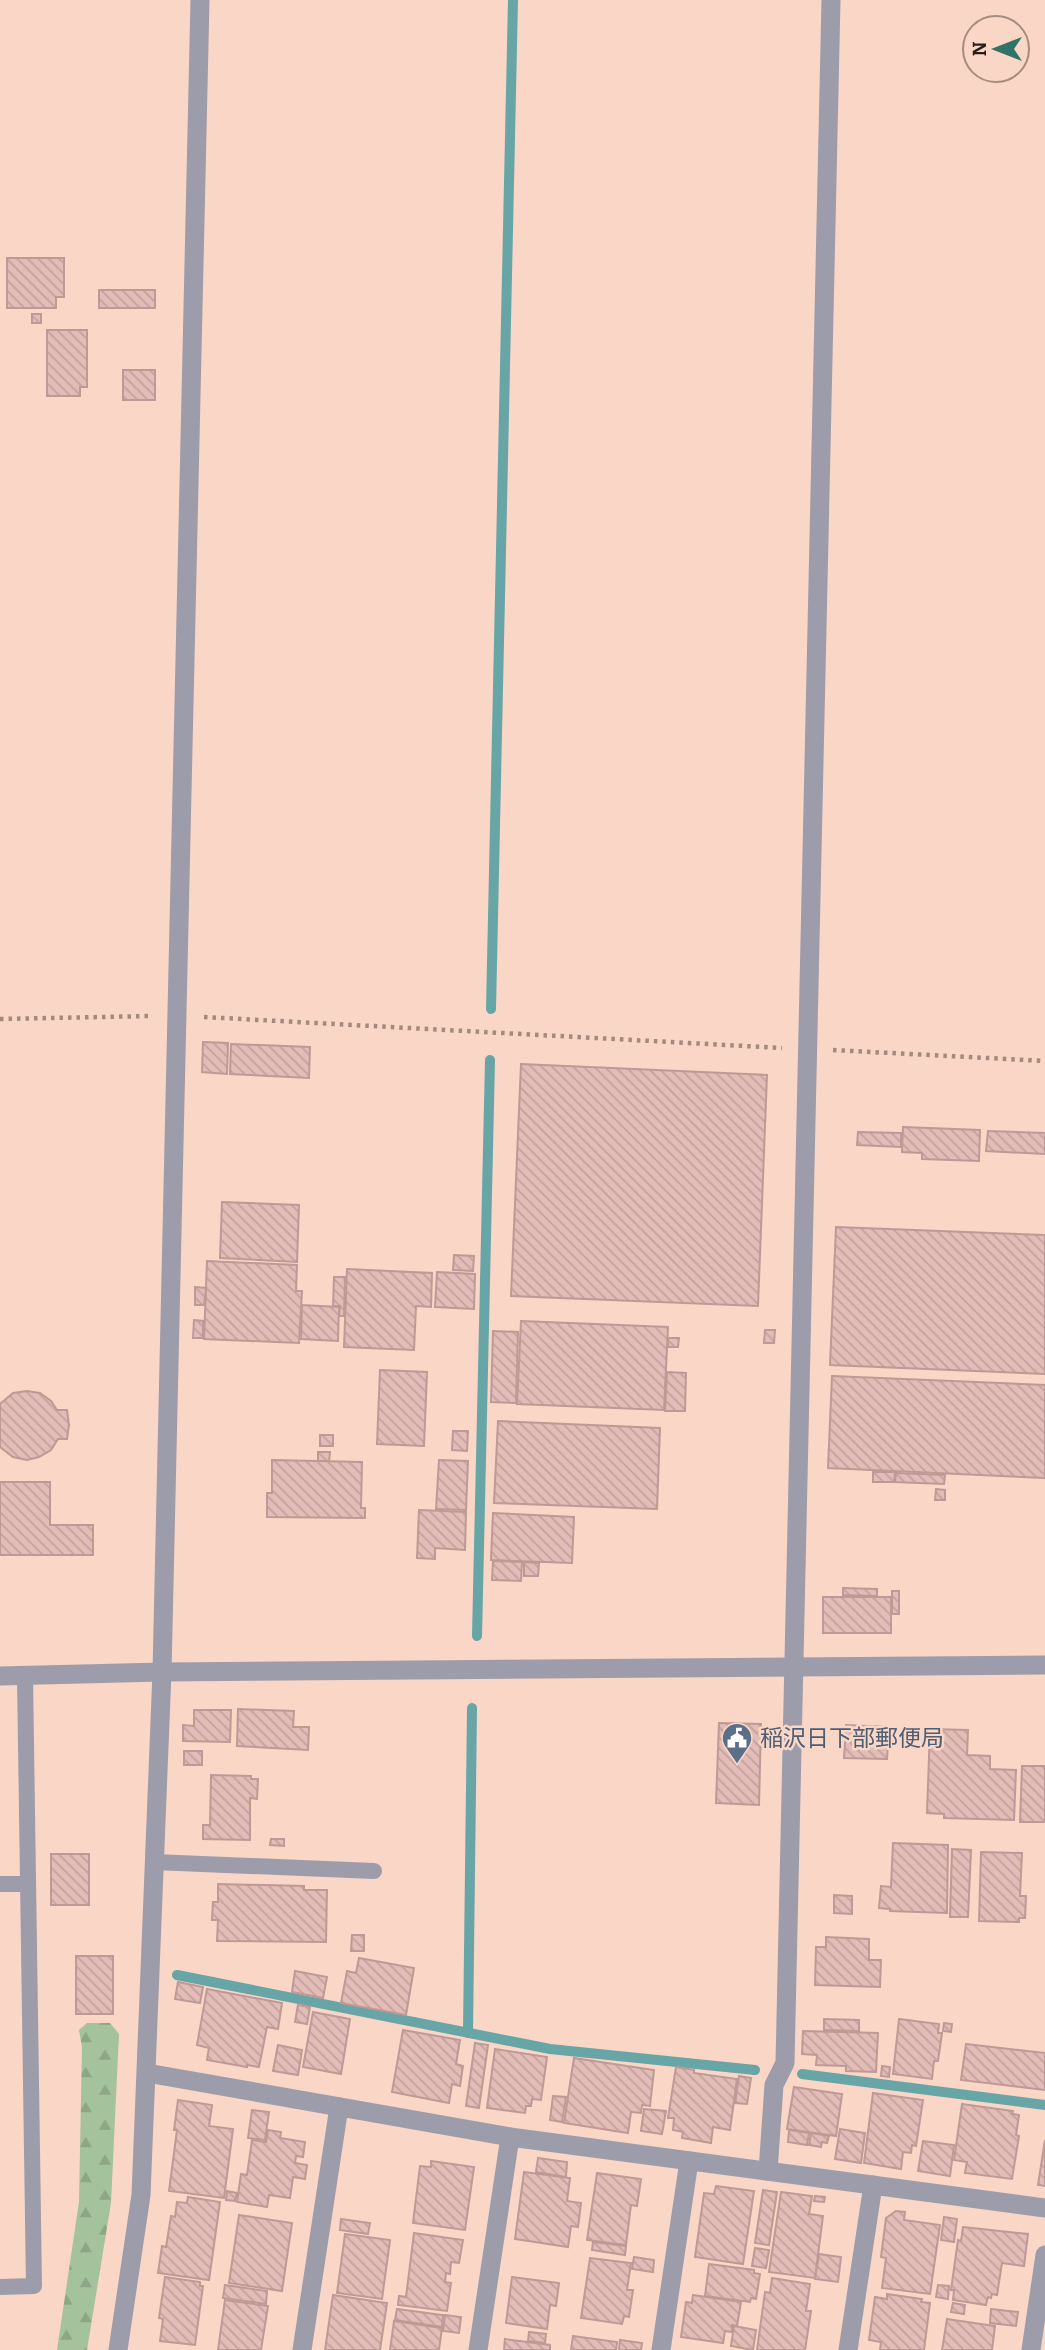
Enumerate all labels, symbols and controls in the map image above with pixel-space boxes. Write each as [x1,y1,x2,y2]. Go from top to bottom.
north arrow [961,14,1031,84]
text: N [968,41,991,56]
public building icon: 稲沢日下部郵便局 [720,1721,754,1765]
place label: 稲沢日下部郵便局 [760,1724,944,1752]

